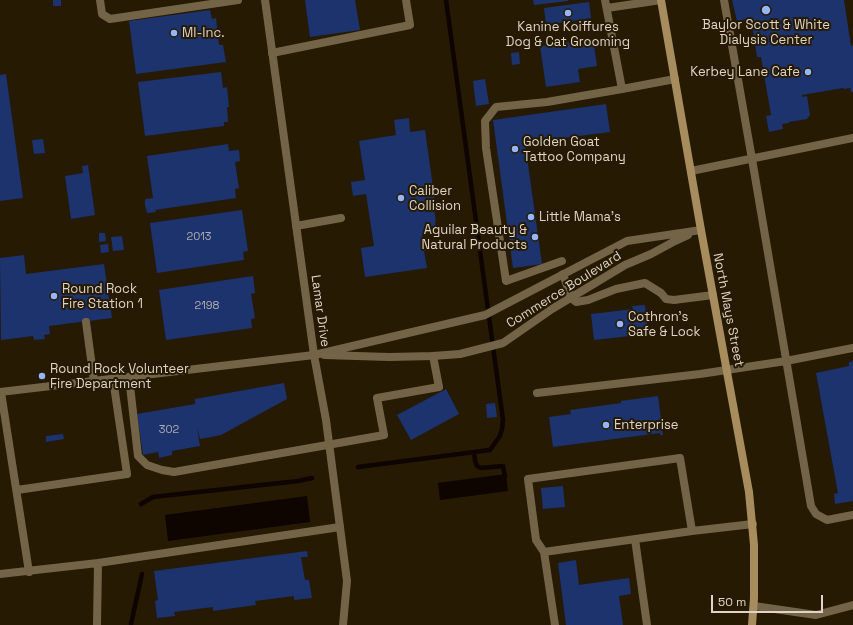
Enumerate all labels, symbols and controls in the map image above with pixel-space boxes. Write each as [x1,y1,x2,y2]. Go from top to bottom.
marker: Baylor Scott & White Dialysis Center [760,4,772,16]
marker: Kanine Koiffures Dog & Cat Grooming [563,8,573,18]
place label: Baylor Scott & White Dialysis Center [702,17,830,48]
place label: Kanine Koiffures Dog & Cat Grooming [506,19,630,50]
place label: MI-Inc. [182,25,224,41]
marker: MI-Inc. [169,28,179,38]
place label: Kerbey Lane Cafe [690,64,800,80]
marker: Kerbey Lane Cafe [803,67,813,77]
place label: Golden Goat Tattoo Company [523,134,626,165]
marker: Golden Goat Tattoo Company [510,144,520,154]
place label: Caliber Collision [409,183,461,214]
marker: Caliber Collision [396,193,406,203]
place label: Little Mama's [539,209,621,225]
marker: Little Mama's [526,212,536,222]
place label: Aguilar Beauty & Natural Products [421,222,527,253]
house number: 2013 [187,230,211,244]
marker: Aguilar Beauty & Natural Products [530,232,540,242]
street label: Commerce Boulevard [504,248,624,332]
street label: North Mays Street [709,252,747,368]
street label: Lamar Drive [307,274,333,348]
place label: Round Rock Fire Station 1 [62,281,143,312]
marker: Round Rock Fire Station 1 [49,291,59,301]
house number: 2198 [195,299,219,313]
place label: Cothron's Safe & Lock [628,309,701,340]
marker: Cothron's Safe & Lock [615,319,625,329]
place label: Round Rock Volunteer Fire Department [50,361,189,392]
marker: Round Rock Volunteer Fire Department [37,371,47,381]
place label: Enterprise [614,417,678,433]
marker: Enterprise [601,420,611,430]
house number: 302 [159,423,179,437]
scale bar [713,587,825,613]
text: 50 m [718,594,746,610]

